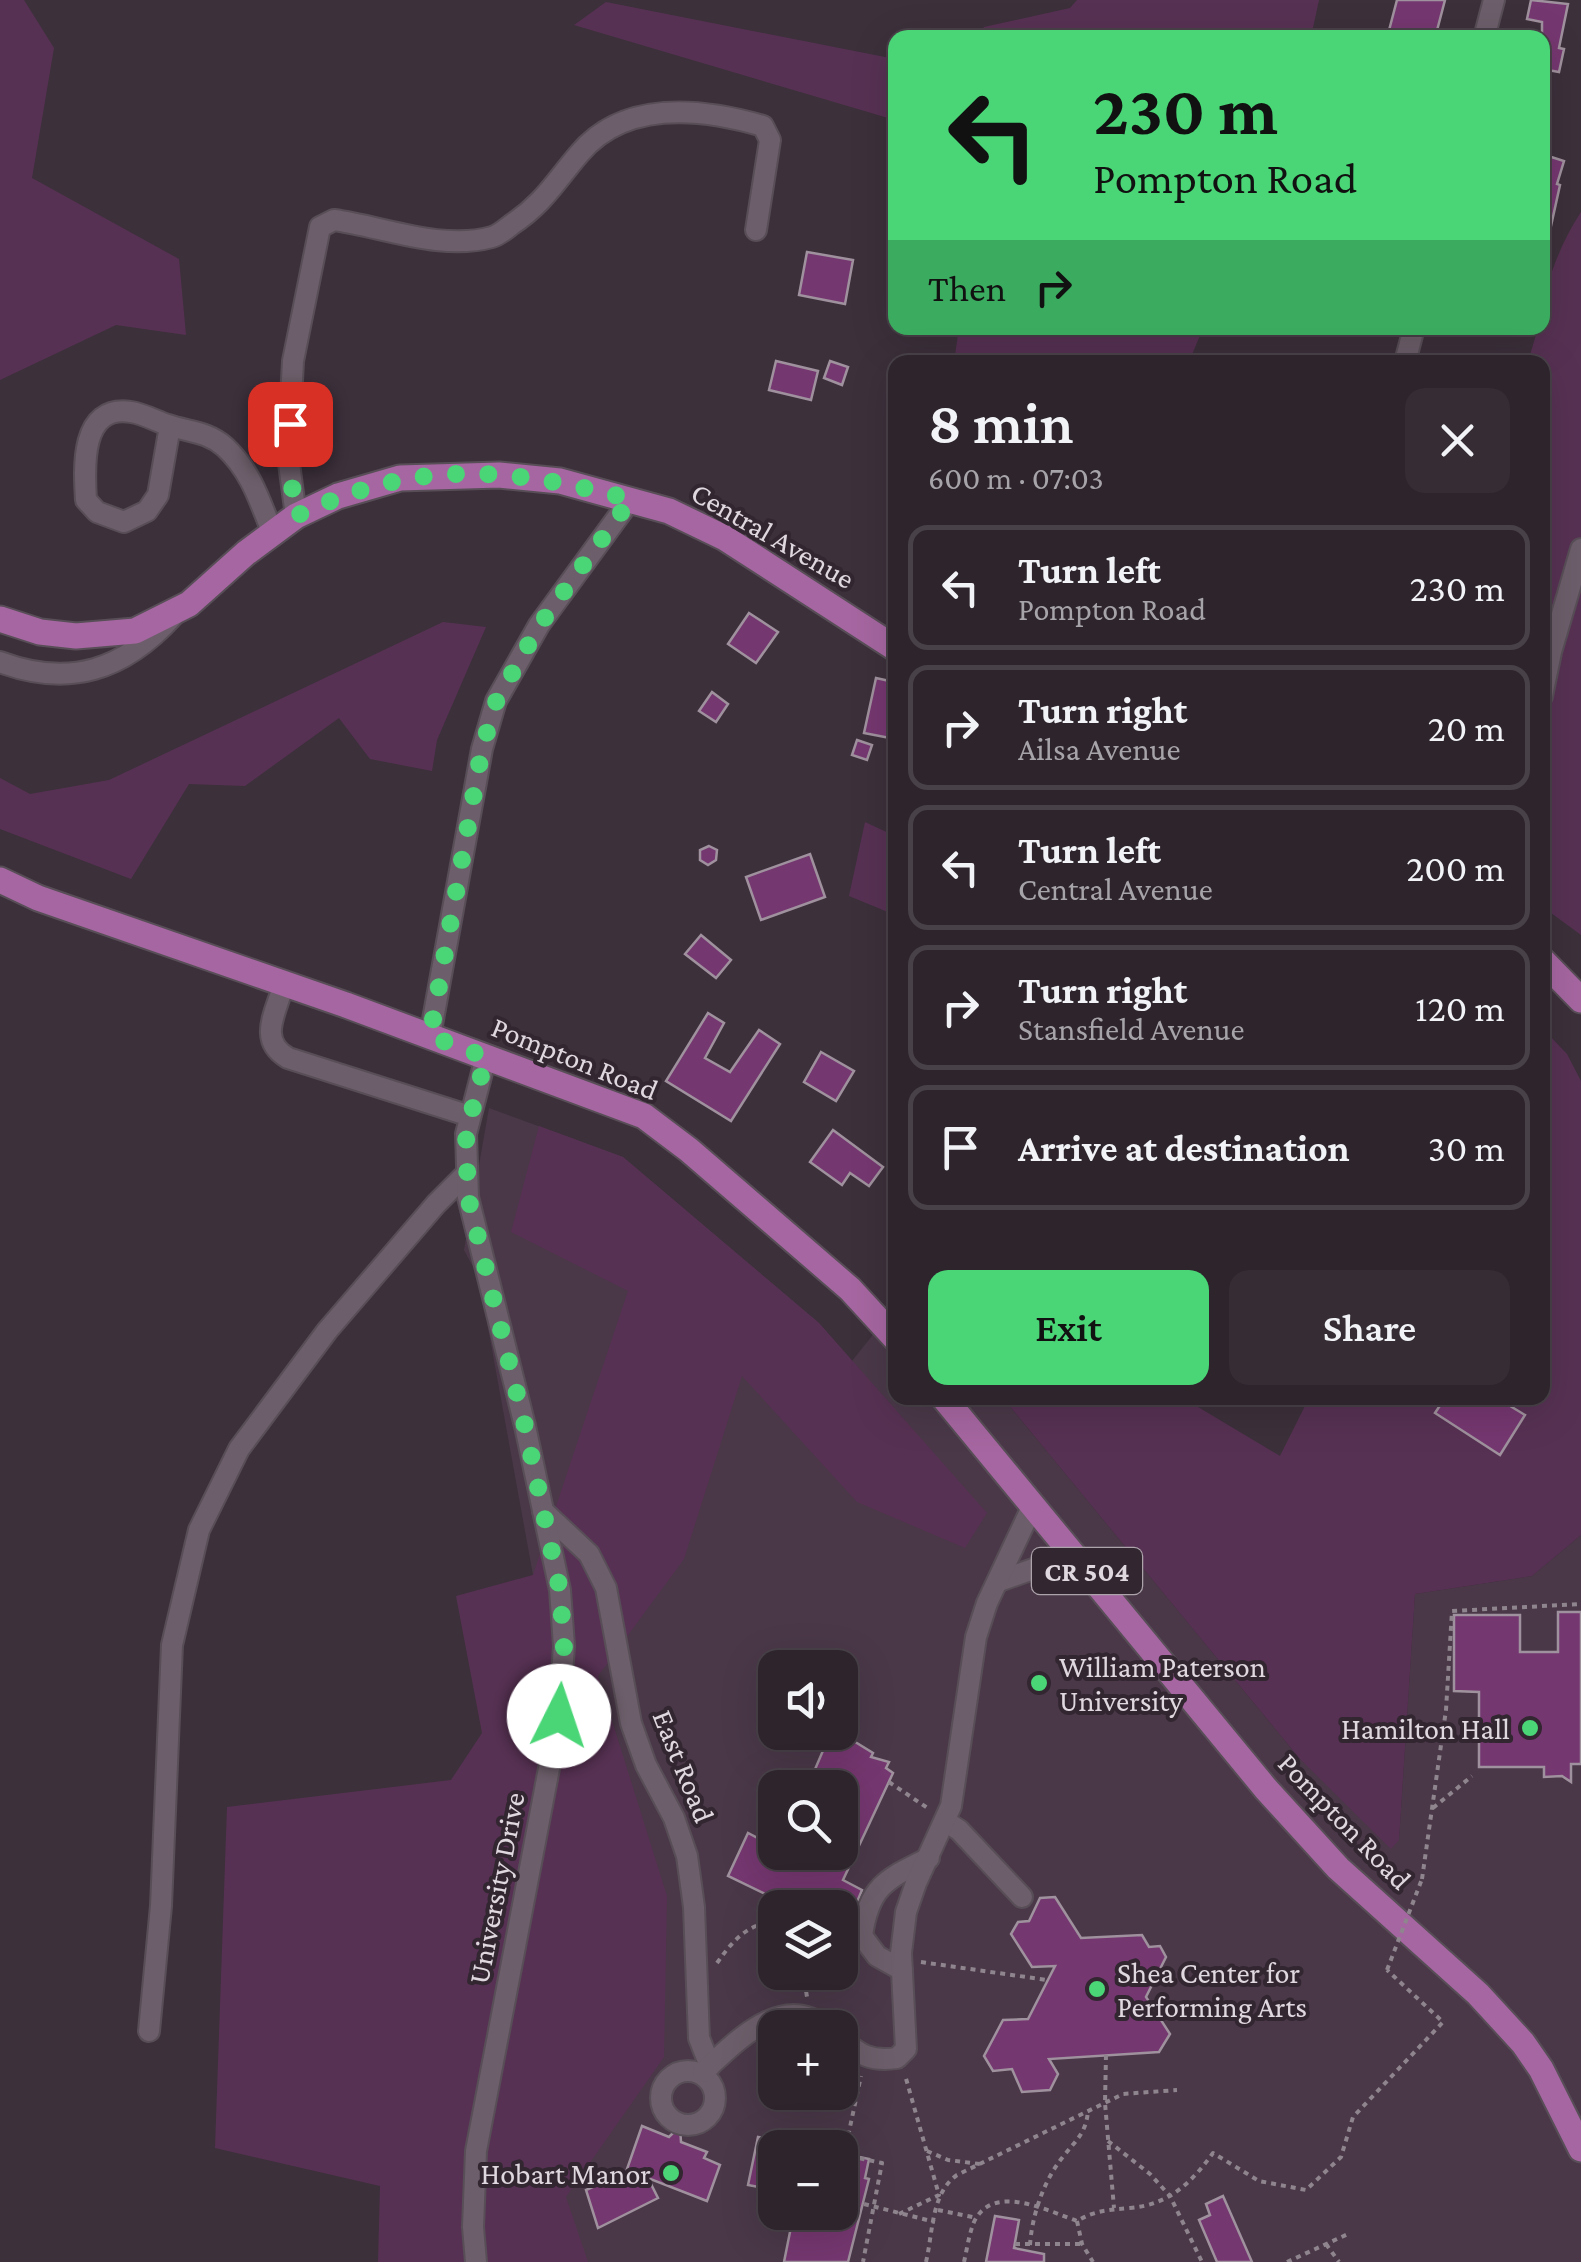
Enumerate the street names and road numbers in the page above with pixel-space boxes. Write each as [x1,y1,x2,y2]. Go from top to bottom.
street label: Central Avenue [686,475,860,595]
street label: Pompton Road [487,1010,663,1107]
road number: CR 504 [1032,1548,1142,1594]
street label: East Road [647,1705,722,1827]
street label: Pompton Road [1271,1746,1418,1897]
street label: University Drive [461,1789,532,1987]

